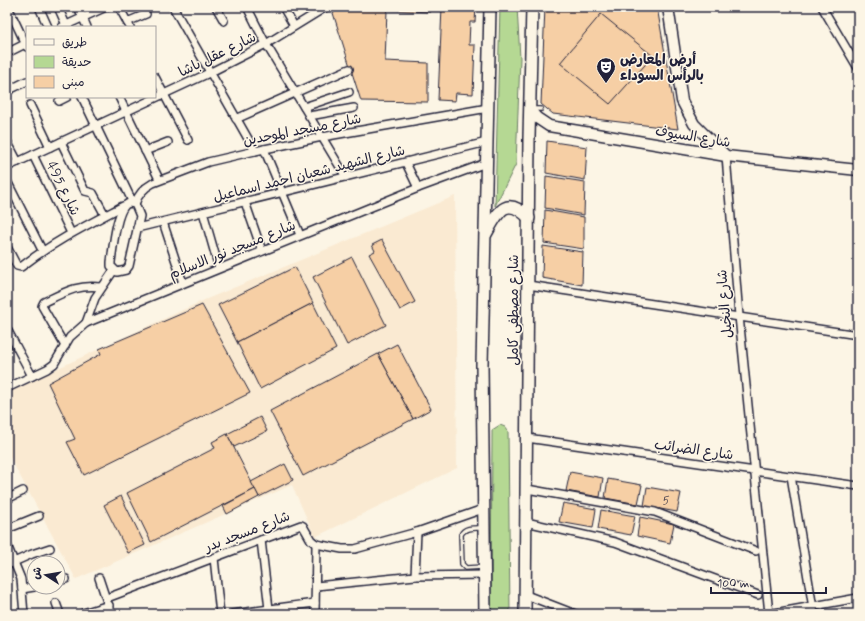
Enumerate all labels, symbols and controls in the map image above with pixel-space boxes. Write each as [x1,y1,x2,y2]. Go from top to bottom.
legend [26,26,156,98]
street label: شارع عقل باشا [176,28,259,81]
text: طريق [62,35,87,51]
place label: أرض المعارض بالرأس السوداء [620,50,704,85]
text: حديقة [62,55,91,71]
theatre icon: أرض المعارض بالرأس السوداء [595,56,617,84]
text: مبنى [62,75,85,91]
street label: شارع مسجد الموحدين [241,110,363,150]
street label: شارع السيوف [654,122,732,152]
street label: شارع الشهيد شعبان احمد اسماعيل [211,141,407,207]
street label: شارع 495 [42,158,84,219]
street label: شارع مسجد نور الاسلام [166,216,299,285]
street label: شارع مصطفى كامل [505,254,523,366]
street label: شارع النخيل [713,269,737,339]
street label: شارع الضرائب [653,436,735,464]
house number: 5 [662,493,670,509]
street label: شارع مسجد بدر [201,507,293,557]
north arrow [26,555,66,595]
text: ش [29,566,45,581]
scale bar [711,569,826,595]
text: 100 m [717,576,749,592]

